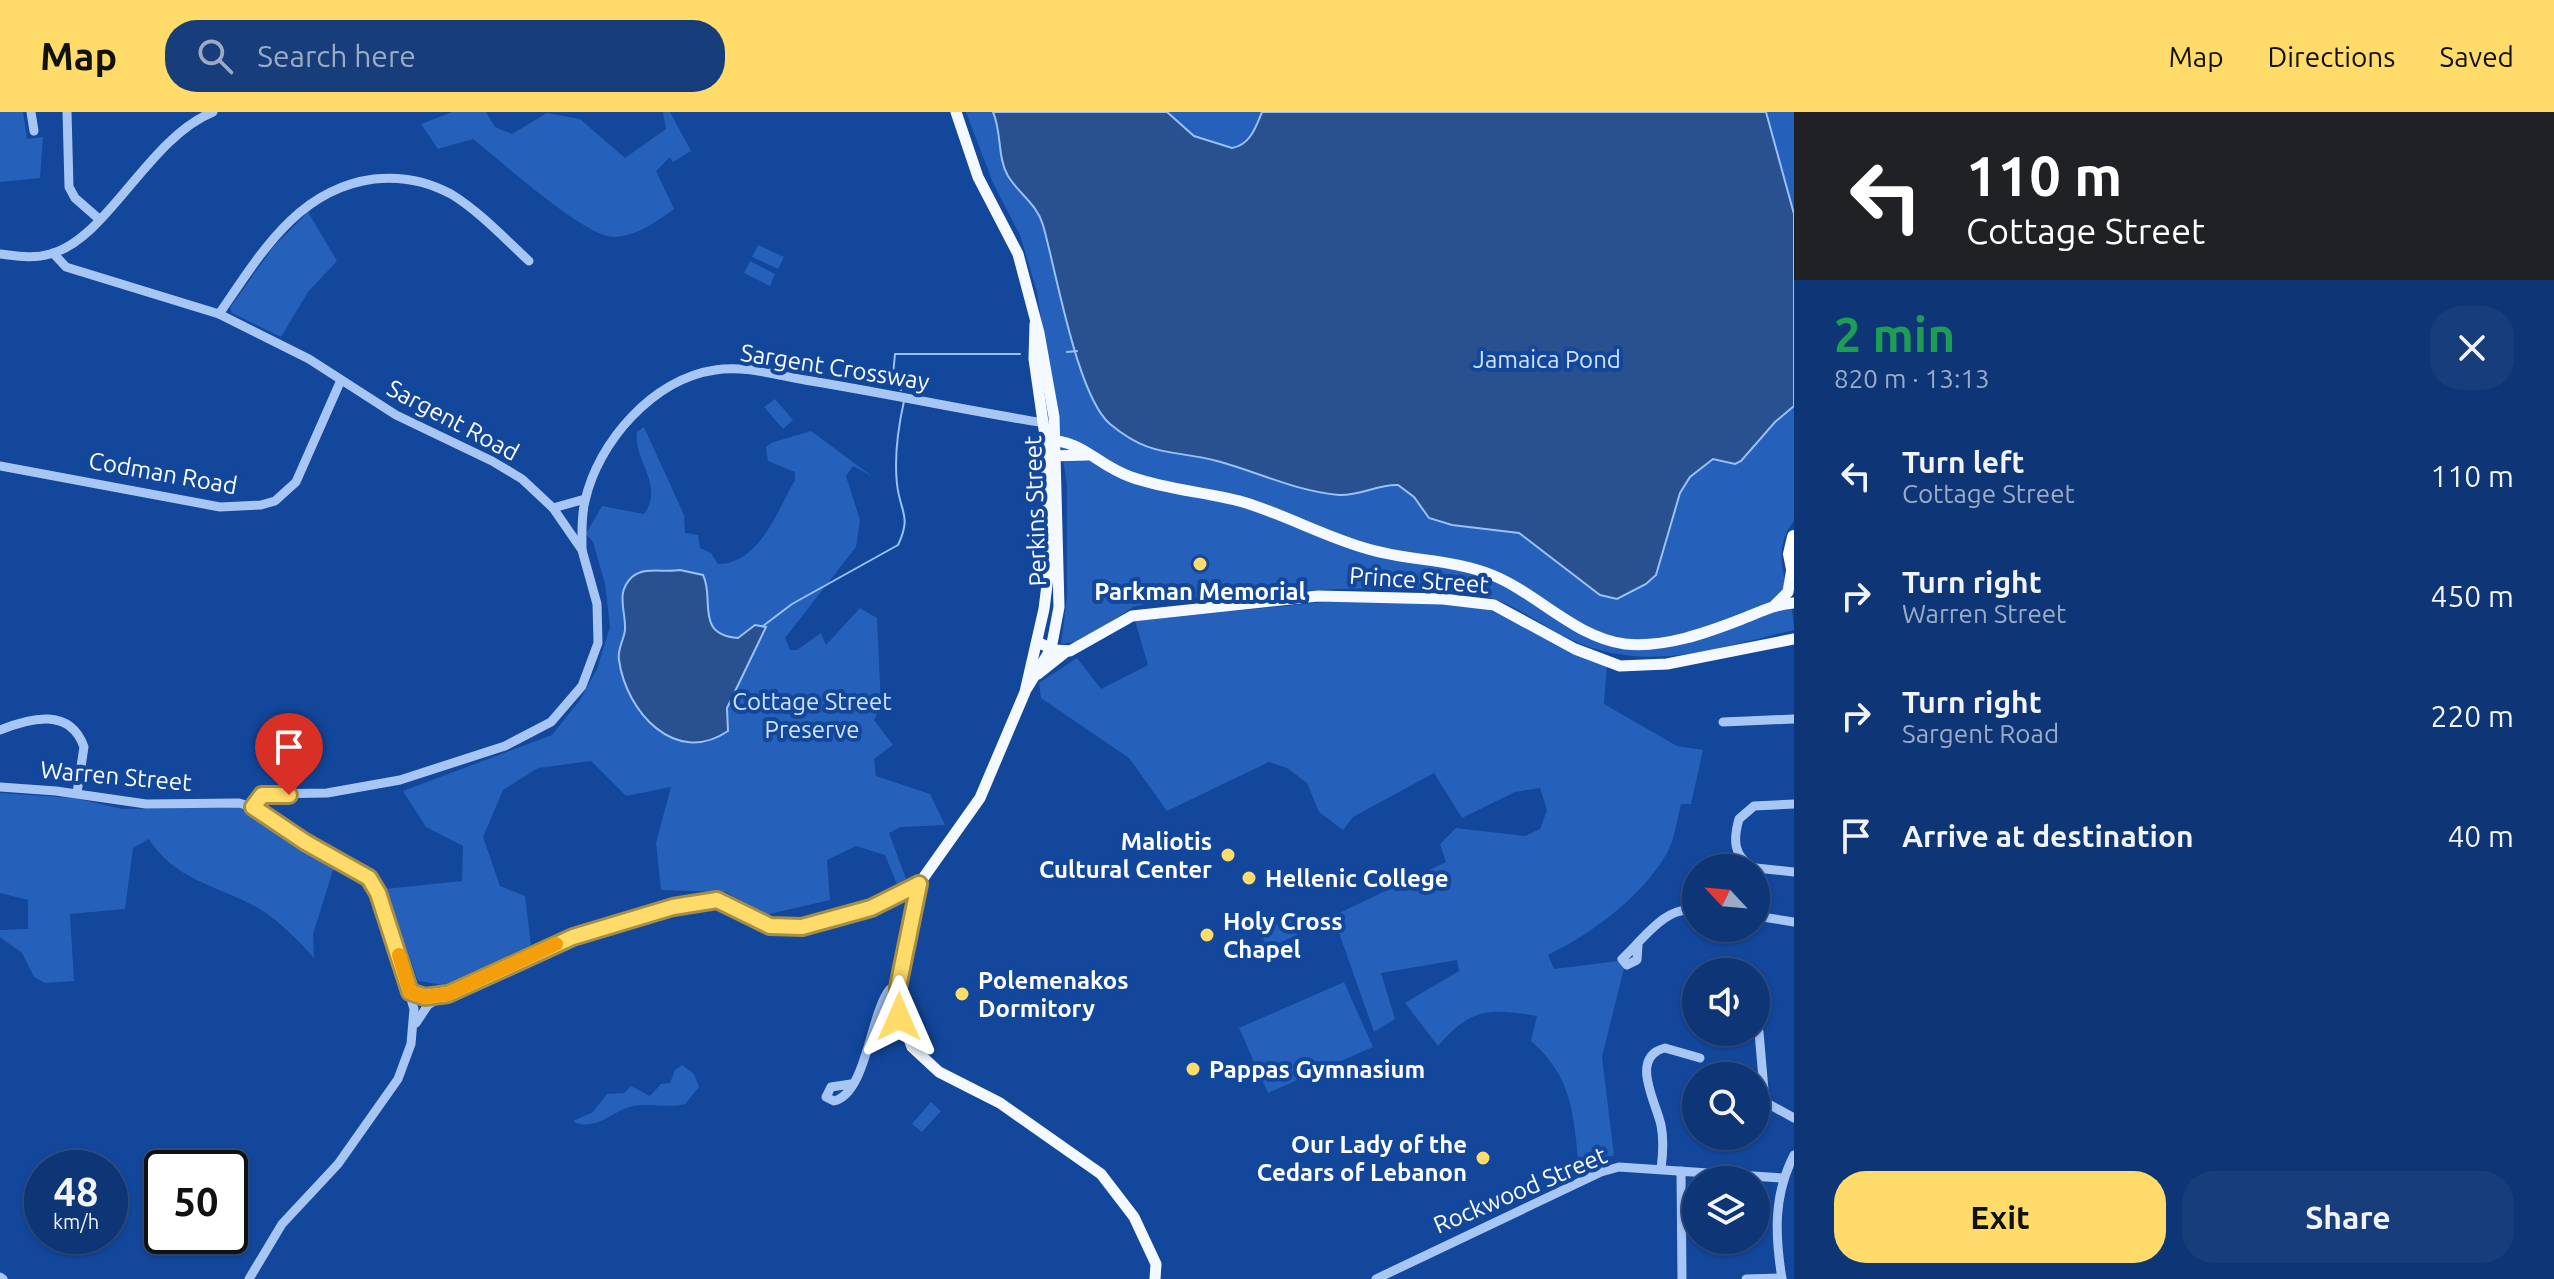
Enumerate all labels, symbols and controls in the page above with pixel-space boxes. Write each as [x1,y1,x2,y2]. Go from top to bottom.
search box [165,20,725,92]
icon: search [193,34,237,78]
text: Map [40,35,117,77]
text: Search here [257,39,416,73]
text: Map [2168,41,2224,72]
text: Directions [2268,41,2395,72]
text: Saved [2439,41,2514,72]
icon: left [1834,144,1938,248]
text: 110 m [1966,144,2122,207]
text: Cottage Street [1966,210,2205,251]
button: close [2430,306,2514,390]
text: 2 min [1834,307,1955,361]
street label: Sargent Crossway [739,339,932,395]
park label: Jamaica Pond [1473,346,1621,373]
text: 820 m · 13:13 [1834,364,1990,393]
street label: Sargent Road [383,374,523,466]
street label: Perkins Street [1019,435,1051,587]
text: Turn left [1902,445,2024,479]
street label: Codman Road [87,447,239,499]
icon: left [1834,454,1878,498]
text: 110 m [2430,459,2514,493]
text: Cottage Street [1902,479,2075,508]
marker: Parkman Memorial [1191,555,1209,573]
street label: Prince Street [1348,562,1490,598]
text: Turn right [1902,565,2042,599]
icon: right [1834,574,1878,618]
place label: Parkman Memorial [1094,578,1306,605]
text: 450 m [2430,579,2514,613]
text: Warren Street [1902,599,2066,628]
text: Turn right [1902,685,2042,719]
park label: Cottage Street Preserve [732,688,892,743]
icon: right [1834,694,1878,738]
text: 220 m [2430,699,2514,733]
pin [255,713,323,795]
text: Sargent Road [1902,719,2059,748]
icon: arrive [267,725,311,769]
street label: Warren Street [39,756,193,796]
icon: arrive [1834,814,1878,858]
text: Arrive at destination [1902,819,2194,853]
text: 40 m [2447,819,2514,853]
place label: Maliotis Cultural Center [1039,828,1212,883]
marker: Maliotis Cultural Center [1219,846,1237,864]
north arrow [1682,854,1770,942]
map controls [1682,854,1770,1254]
place label: Hellenic College [1265,865,1449,892]
marker: Hellenic College [1240,869,1258,887]
place label: Holy Cross Chapel [1223,908,1342,963]
marker: Holy Cross Chapel [1198,926,1216,944]
button: sound [1682,958,1770,1046]
place label: Polemenakos Dormitory [978,967,1128,1022]
position arrow [857,975,941,1059]
marker: Polemenakos Dormitory [953,985,971,1003]
place label: Pappas Gymnasium [1209,1056,1425,1083]
marker: Pappas Gymnasium [1184,1060,1202,1078]
button: search [1682,1062,1770,1150]
place label: Our Lady of the Cedars of Lebanon [1257,1131,1467,1186]
street label: Rockwood Street [1429,1141,1611,1239]
marker: Our Lady of the Cedars of Lebanon [1474,1149,1492,1167]
speed limit sign: 50 [144,1150,248,1254]
button: layers [1682,1166,1770,1254]
text: 48 [53,1169,99,1214]
button: Exit [1834,1171,2166,1263]
button: Share [2182,1171,2514,1263]
text: km/h [53,1210,99,1233]

